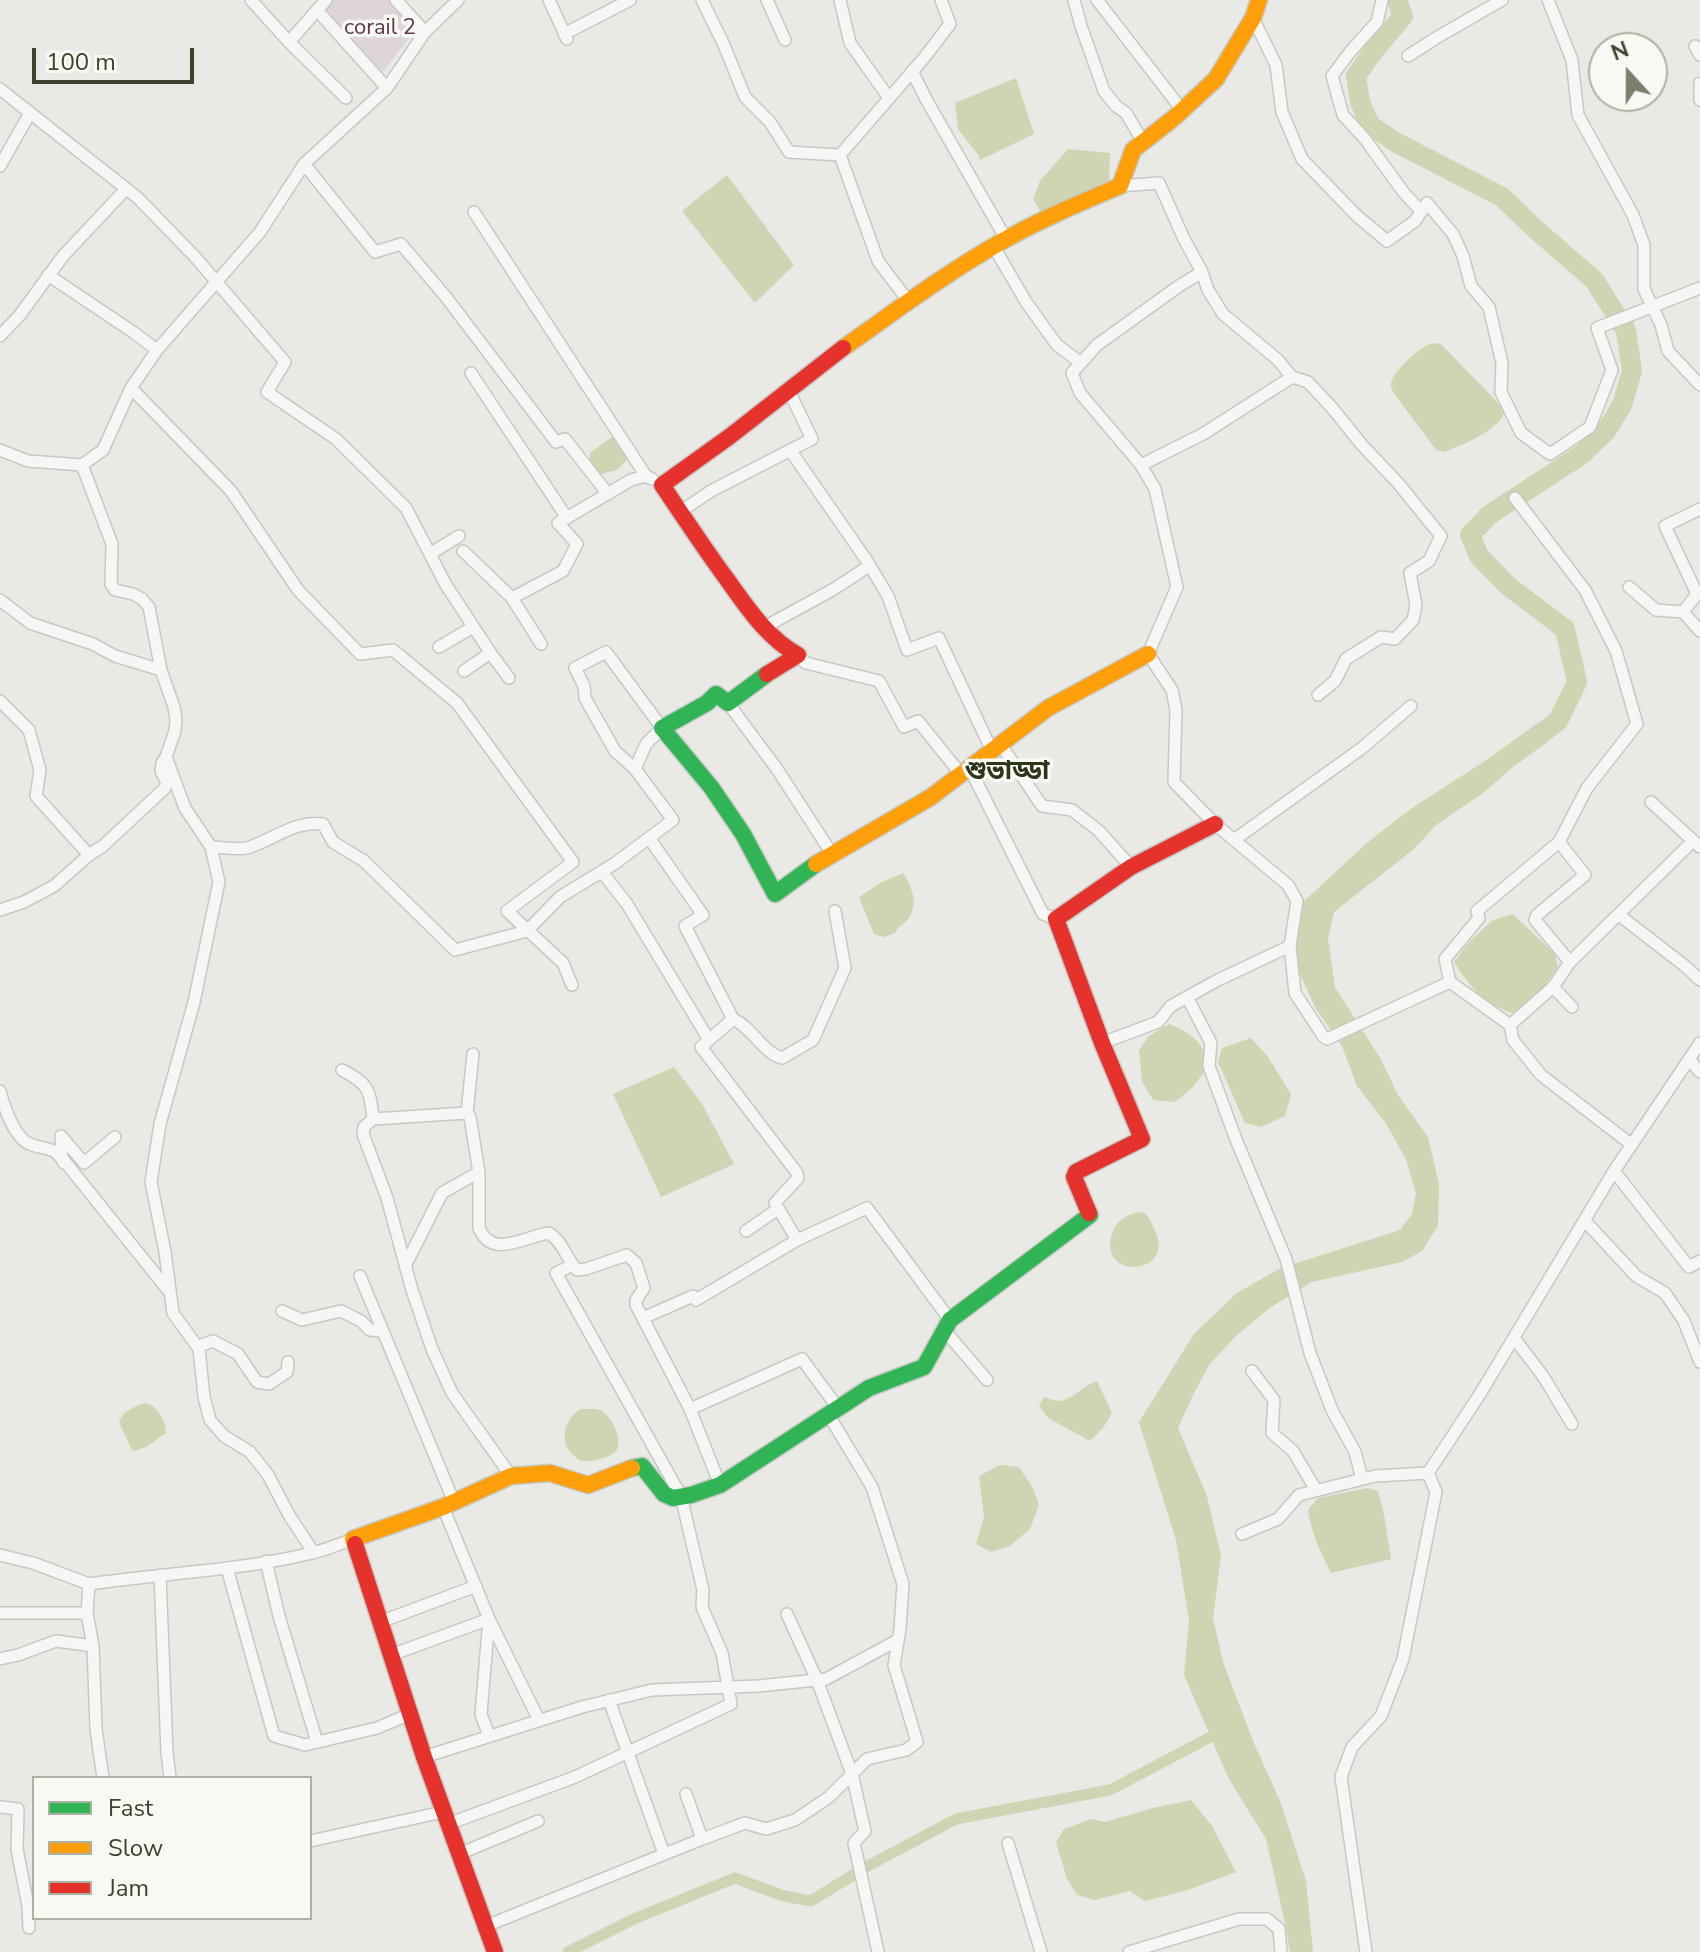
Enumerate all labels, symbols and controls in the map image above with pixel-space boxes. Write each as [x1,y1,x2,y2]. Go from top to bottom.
park label: corail 2 [344,16,416,42]
scale bar [36,32,198,82]
north arrow [1588,32,1668,112]
text: N [1607,35,1633,68]
text: 100 m [46,46,116,78]
district label: শুভাড্ডা [965,757,1049,789]
legend [32,1776,312,1920]
text: Fast [108,1792,153,1824]
text: Slow [108,1832,163,1864]
text: Jam [108,1872,149,1904]

